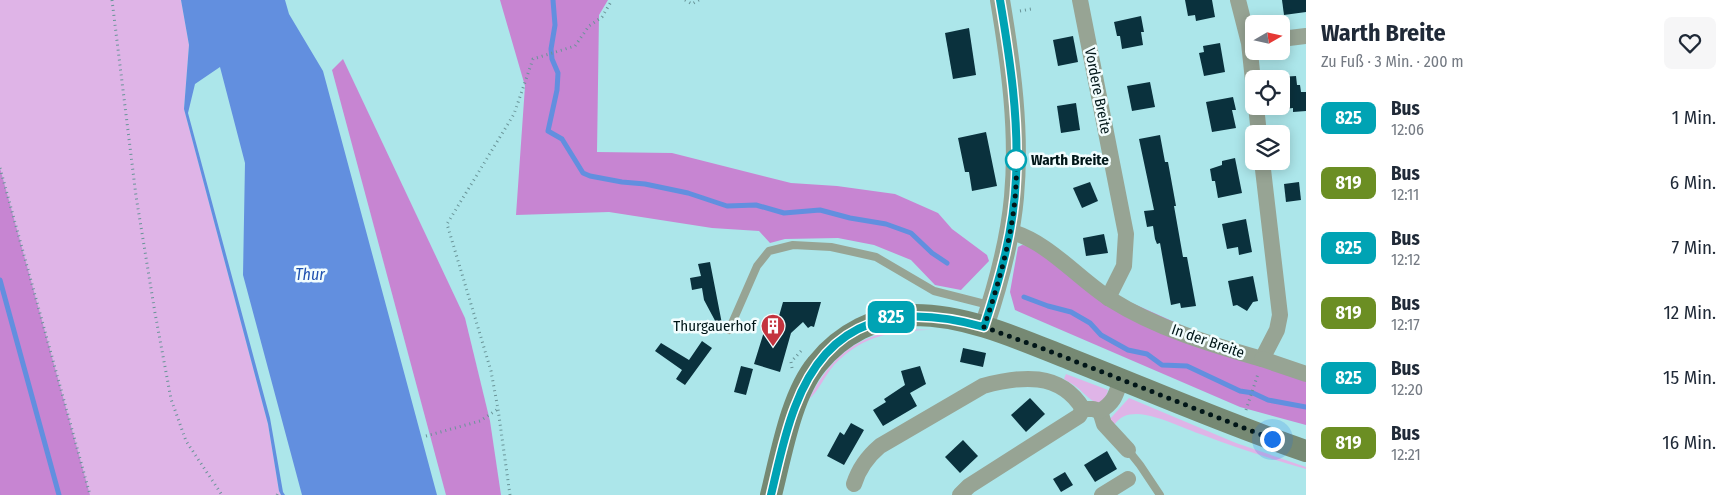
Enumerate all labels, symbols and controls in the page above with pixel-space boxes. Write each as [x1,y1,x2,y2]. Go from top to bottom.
north arrow [1245,15,1290,60]
map controls [1245,15,1290,170]
button: heart [1664,17,1716,69]
text: Warth Breite [1321,19,1446,47]
street label: Vordere Breite [1081,46,1115,136]
text: Zu Fuß · 3 Min. · 200 m [1321,52,1464,71]
button: locate [1245,70,1290,115]
text: Bus [1391,97,1420,120]
text: 1 Min. [1672,106,1716,129]
text: 825 [1335,107,1362,129]
text: 12:06 [1391,120,1424,139]
button: layers [1245,125,1290,170]
marker: Warth Breite [1005,149,1027,171]
place label: Warth Breite [1031,151,1109,169]
text: Bus [1391,162,1420,185]
text: 6 Min. [1670,171,1716,194]
text: 819 [1335,172,1362,194]
text: 12:11 [1391,185,1419,204]
text: Bus [1391,227,1420,250]
text: 7 Min. [1672,236,1716,259]
text: 825 [1335,237,1362,259]
text: 12:12 [1391,250,1420,269]
water label: Thur [295,265,325,284]
text: Bus [1391,292,1420,315]
line badge: 825 [862,301,920,333]
text: 12 Min. [1663,301,1716,324]
text: 819 [1335,302,1362,324]
text: 825 [878,306,904,328]
building icon: Thurgauerhof [760,313,786,347]
text: 12:17 [1391,315,1420,334]
place label: Thurgauerhof [673,317,757,335]
street label: In der Breite [1169,320,1247,362]
text: Bus [1391,357,1420,380]
text: 15 Min. [1663,366,1716,389]
text: 825 [1335,367,1362,389]
text: 12:20 [1391,380,1423,399]
text: Bus [1391,422,1420,445]
your location [1260,427,1285,452]
text: 16 Min. [1662,431,1716,454]
text: 819 [1335,432,1362,454]
text: 12:21 [1391,445,1421,464]

